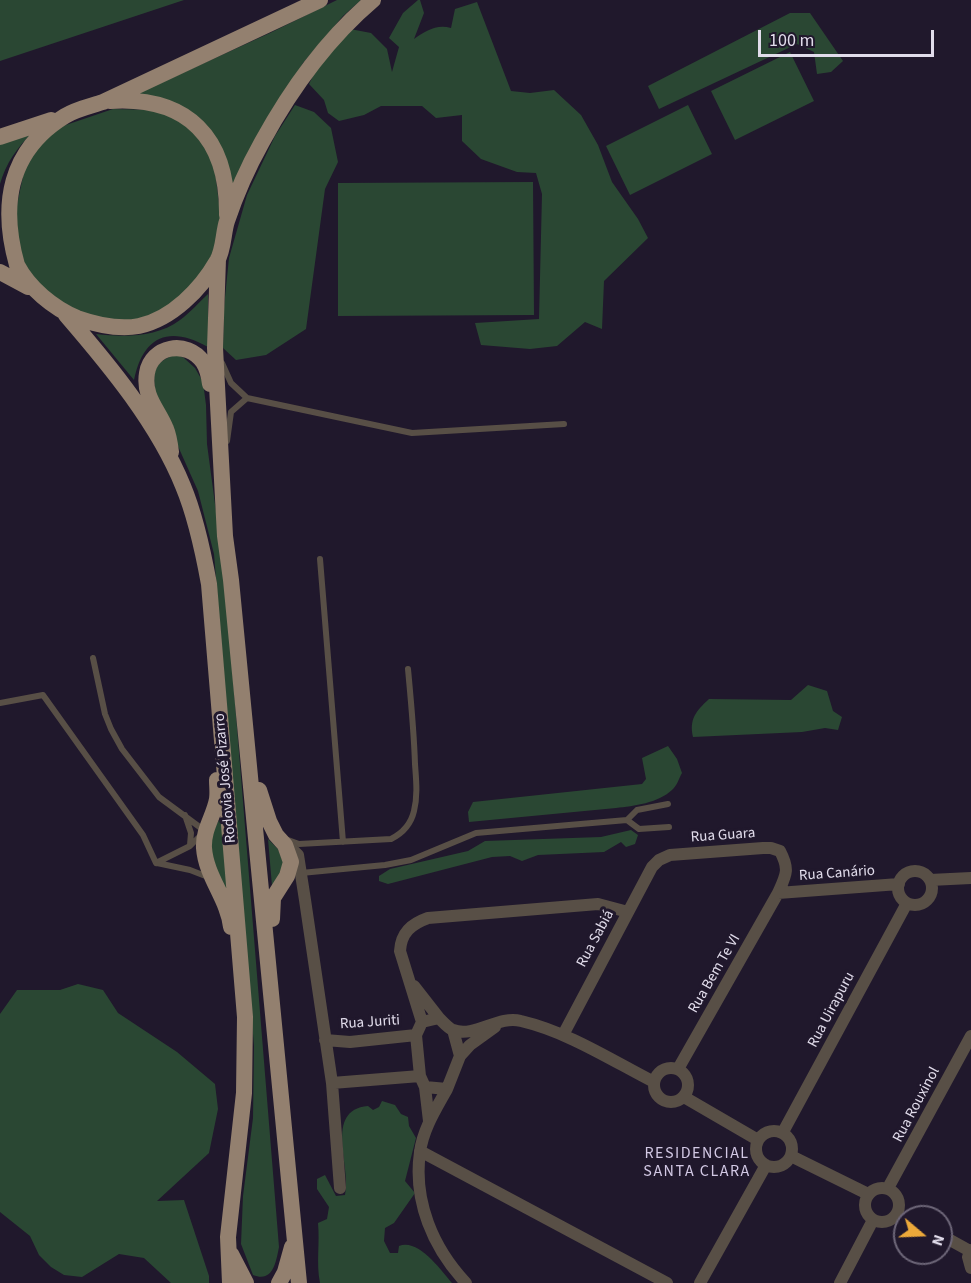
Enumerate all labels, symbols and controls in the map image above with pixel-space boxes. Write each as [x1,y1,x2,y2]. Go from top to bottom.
scale bar [761,18,936,56]
text: 100 m [769,28,814,53]
street label: Rodovia José Pizarro [211,712,241,844]
street label: Rua Guara [690,825,756,847]
street label: Rua Canário [798,862,876,886]
street label: Rua Sabiá [573,907,619,971]
street label: Rua Bem Te VI [685,931,745,1017]
street label: Rua Uirapuru [805,969,859,1051]
street label: Rua Juriti [339,1012,401,1034]
street label: Rua Rouxinol [890,1064,944,1146]
district label: RESIDENCIAL SANTA CLARA [643,1144,751,1182]
north arrow [893,1205,953,1265]
text: N [926,1232,950,1249]

